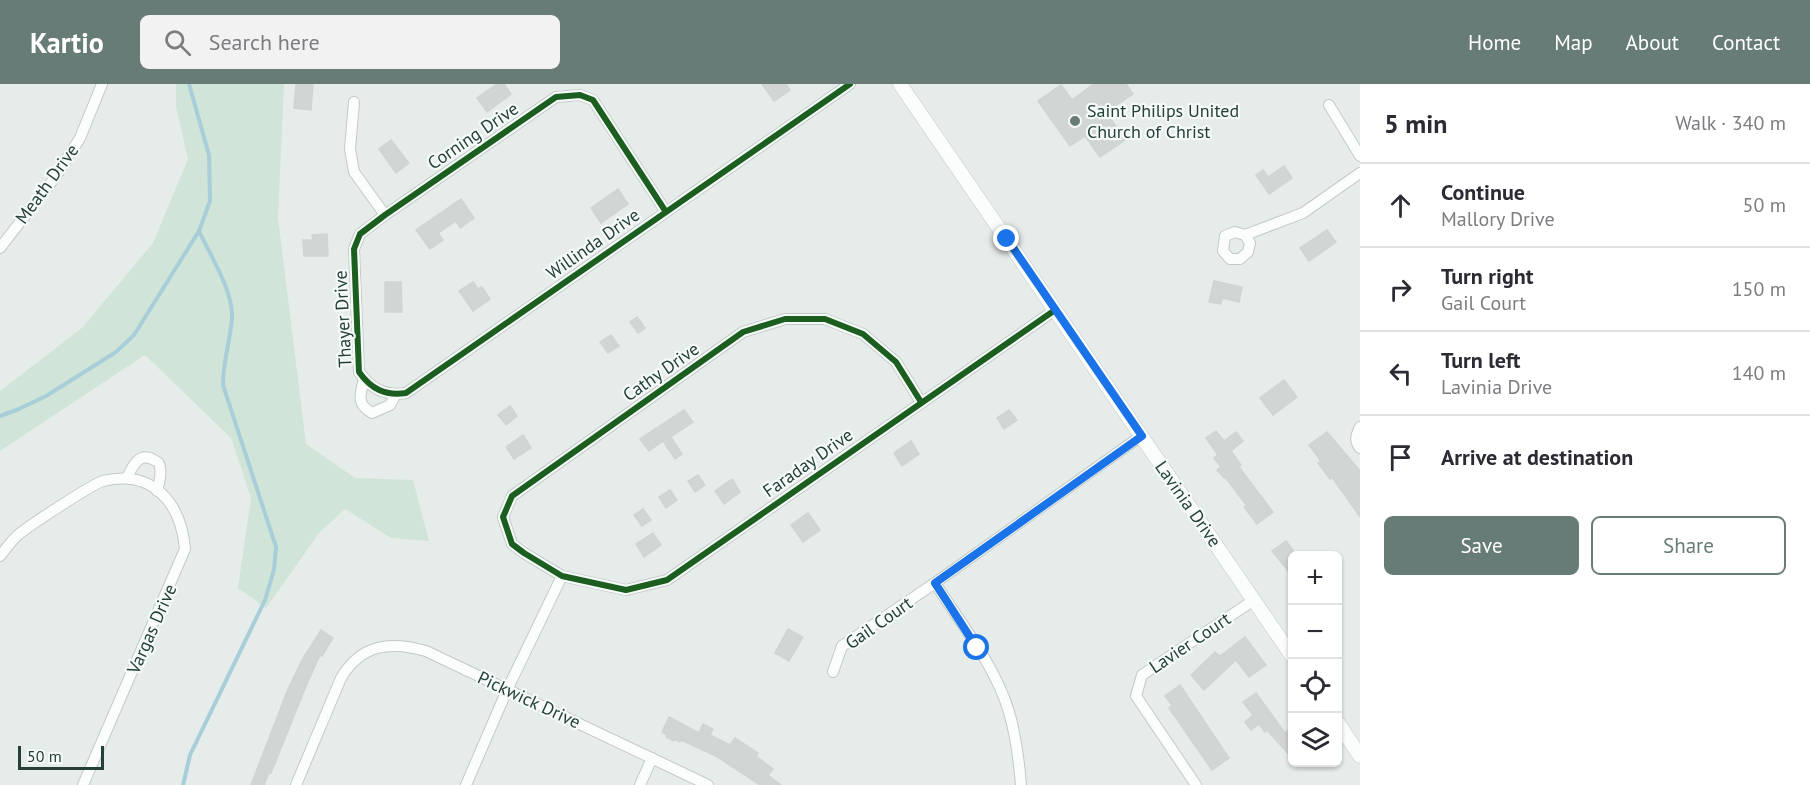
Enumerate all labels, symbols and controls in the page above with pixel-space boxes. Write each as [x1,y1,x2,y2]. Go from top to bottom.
search box [140,15,560,69]
text: Kartio [30,24,104,61]
icon: search [161,26,194,59]
text: Search here [209,28,320,56]
text: Home [1468,29,1521,56]
text: Map [1554,29,1593,56]
text: About [1626,29,1679,56]
text: Contact [1712,29,1780,56]
street label: Corning Drive [423,97,523,174]
place label: Saint Philips United Church of Christ [1087,99,1239,143]
text: 5 min [1384,107,1447,140]
text: Walk · 340 m [1675,110,1786,136]
marker: Saint Philips United Church of Christ [1068,114,1082,128]
street label: Meath Drive [10,139,83,228]
text: Continue [1441,178,1525,206]
icon: ahead [1384,189,1417,222]
text: 50 m [1743,192,1786,218]
street label: Willinda Drive [542,203,644,284]
text: Mallory Drive [1441,206,1555,232]
route end [993,225,1019,251]
text: Turn right [1441,262,1533,290]
street label: Thayer Drive [328,270,357,368]
icon: right [1384,273,1417,306]
text: 150 m [1732,276,1786,302]
text: Gail Court [1441,290,1526,316]
street label: Cathy Drive [618,337,703,406]
text: Turn left [1441,346,1521,374]
icon: left [1384,357,1417,390]
text: 140 m [1732,360,1786,386]
text: Lavinia Drive [1441,374,1552,400]
street label: Faraday Drive [758,423,857,502]
icon: arrive [1384,441,1417,474]
text: Arrive at destination [1441,443,1633,471]
street label: Lavinia Drive [1150,456,1227,551]
button: Save [1384,516,1579,575]
button: Share [1591,516,1786,575]
map controls [1288,551,1342,767]
button: + [1288,551,1342,605]
street label: Vargas Drive [121,580,182,678]
street label: Gail Court [841,591,917,654]
button: − [1288,605,1342,659]
street label: Lavier Court [1145,607,1235,678]
route start [963,634,989,660]
button: locate [1288,659,1342,713]
street label: Pickwick Drive [474,666,584,733]
button: layers [1288,713,1342,767]
scale bar [18,743,104,770]
text: 50 m [27,746,62,766]

